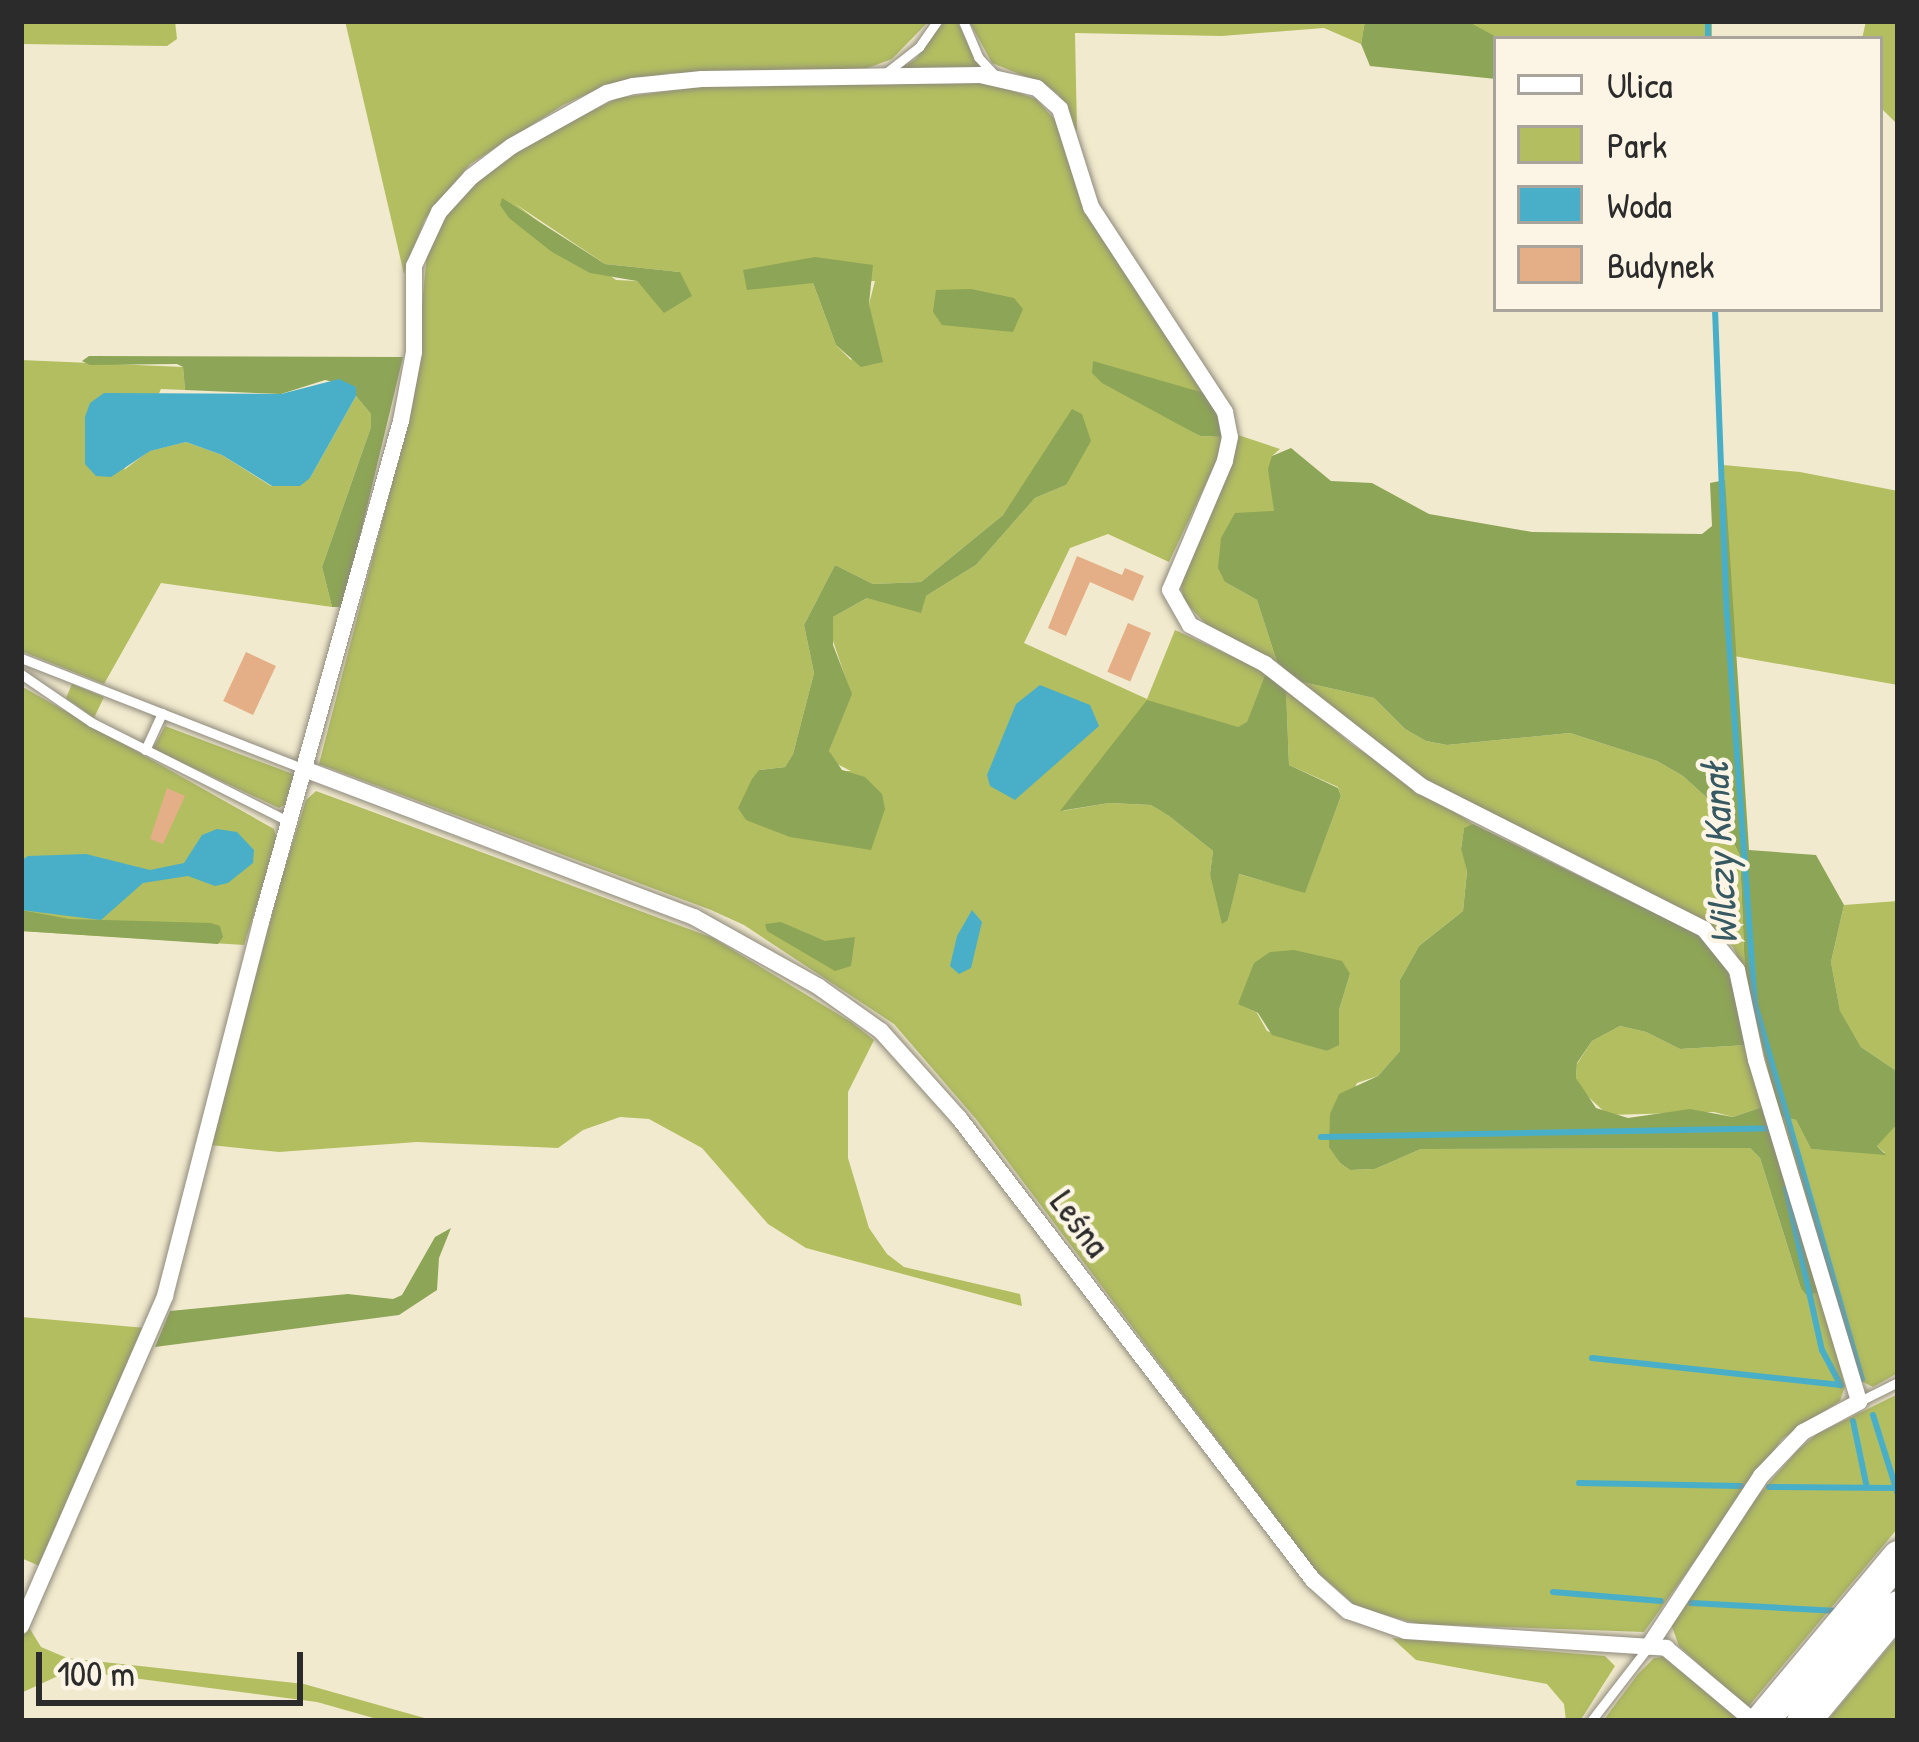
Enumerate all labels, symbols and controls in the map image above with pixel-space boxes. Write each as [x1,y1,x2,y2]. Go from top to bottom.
legend [1493,36,1883,312]
text: Ulica [1607,60,1673,109]
text: Park [1607,120,1667,169]
text: Woda [1607,180,1672,229]
text: Budynek [1607,240,1714,289]
water label: Wilczy Kanał [1691,760,1747,946]
street label: Leśna [1042,1181,1120,1265]
scale bar [42,1628,309,1702]
text: 100 m [57,1648,135,1697]

